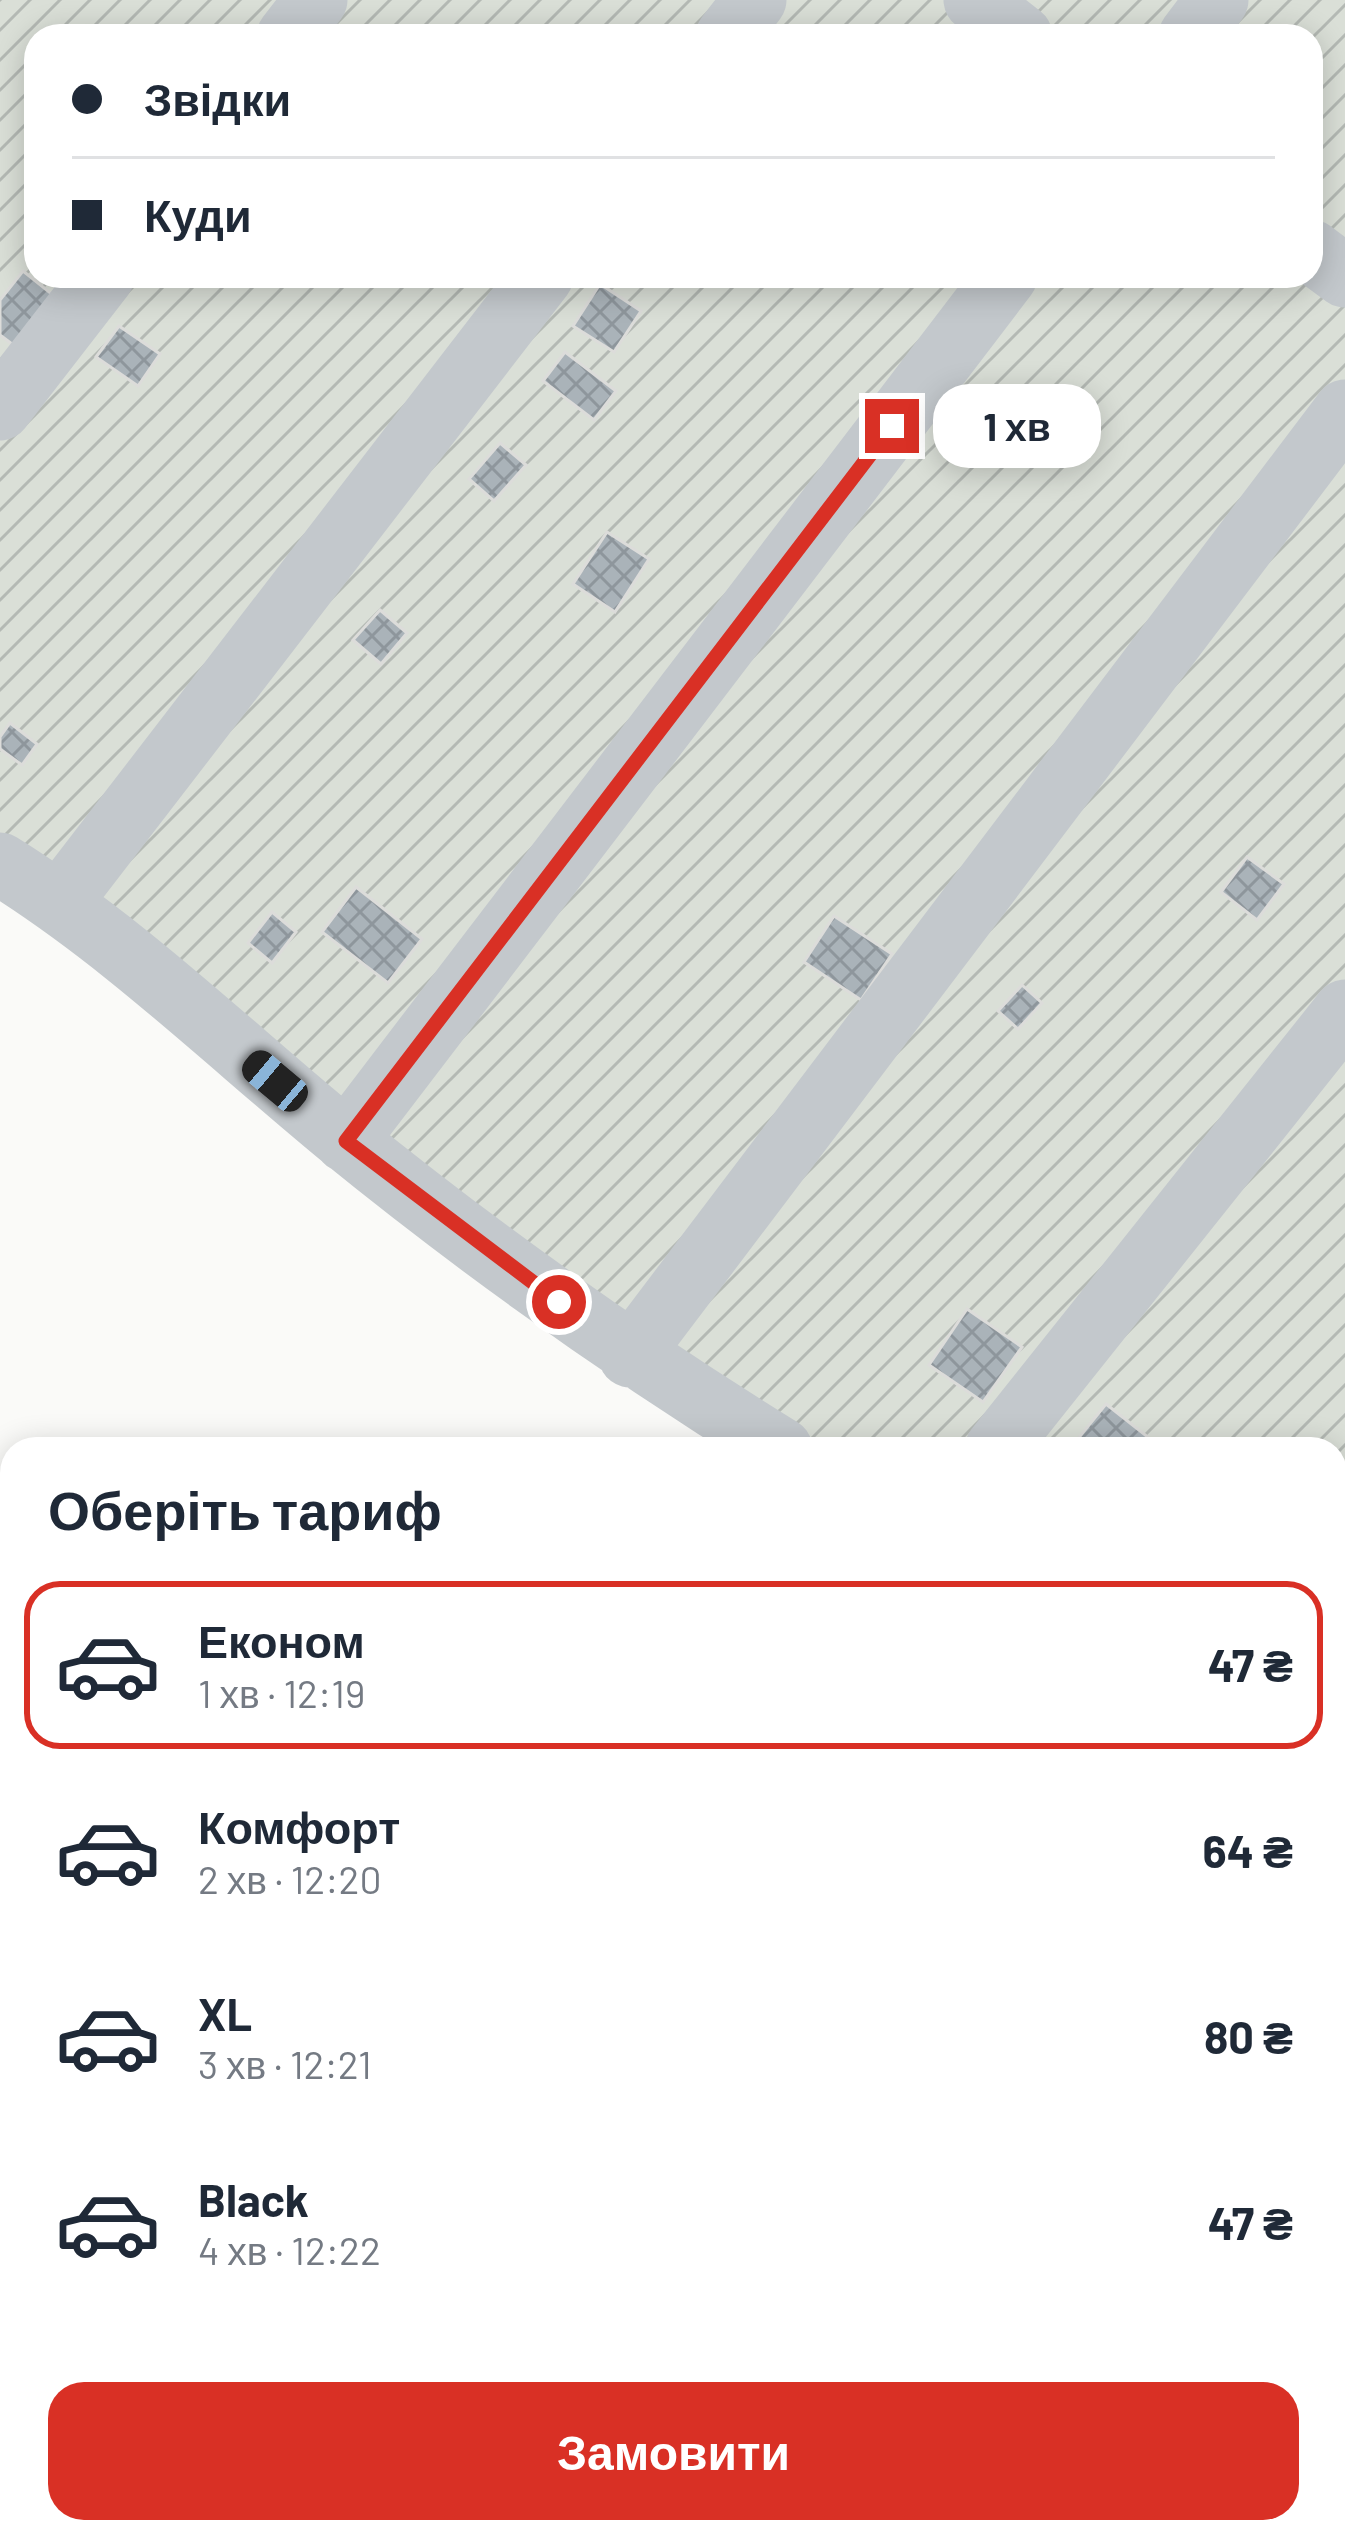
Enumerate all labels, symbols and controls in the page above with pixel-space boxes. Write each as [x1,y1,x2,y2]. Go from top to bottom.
text: Звідки [144,71,291,125]
text: Куди [144,187,252,241]
callout: 1 хв [934,384,1102,468]
route end [865,399,919,453]
text: 1 хв [983,402,1051,449]
car [236,1044,314,1118]
route start [532,1275,586,1329]
text: Оберіть тариф [48,1476,442,1541]
icon: car [54,1611,162,1719]
text: Економ [198,1613,365,1667]
text: 47 ₴ [1208,1637,1293,1691]
text: 1 хв · 12:19 [198,1669,365,1716]
icon: car [54,1797,162,1905]
text: Комфорт [198,1799,400,1853]
text: 64 ₴ [1203,1823,1293,1877]
text: 2 хв · 12:20 [198,1855,381,1902]
icon: car [54,1983,162,2091]
text: XL [198,1986,252,2040]
text: 80 ₴ [1204,2009,1293,2063]
text: 3 хв · 12:21 [198,2040,372,2087]
icon: car [54,2169,162,2277]
text: Black [198,2172,309,2226]
text: 47 ₴ [1208,2195,1293,2249]
text: 4 хв · 12:22 [198,2226,381,2273]
button: Замовити [48,2382,1299,2520]

